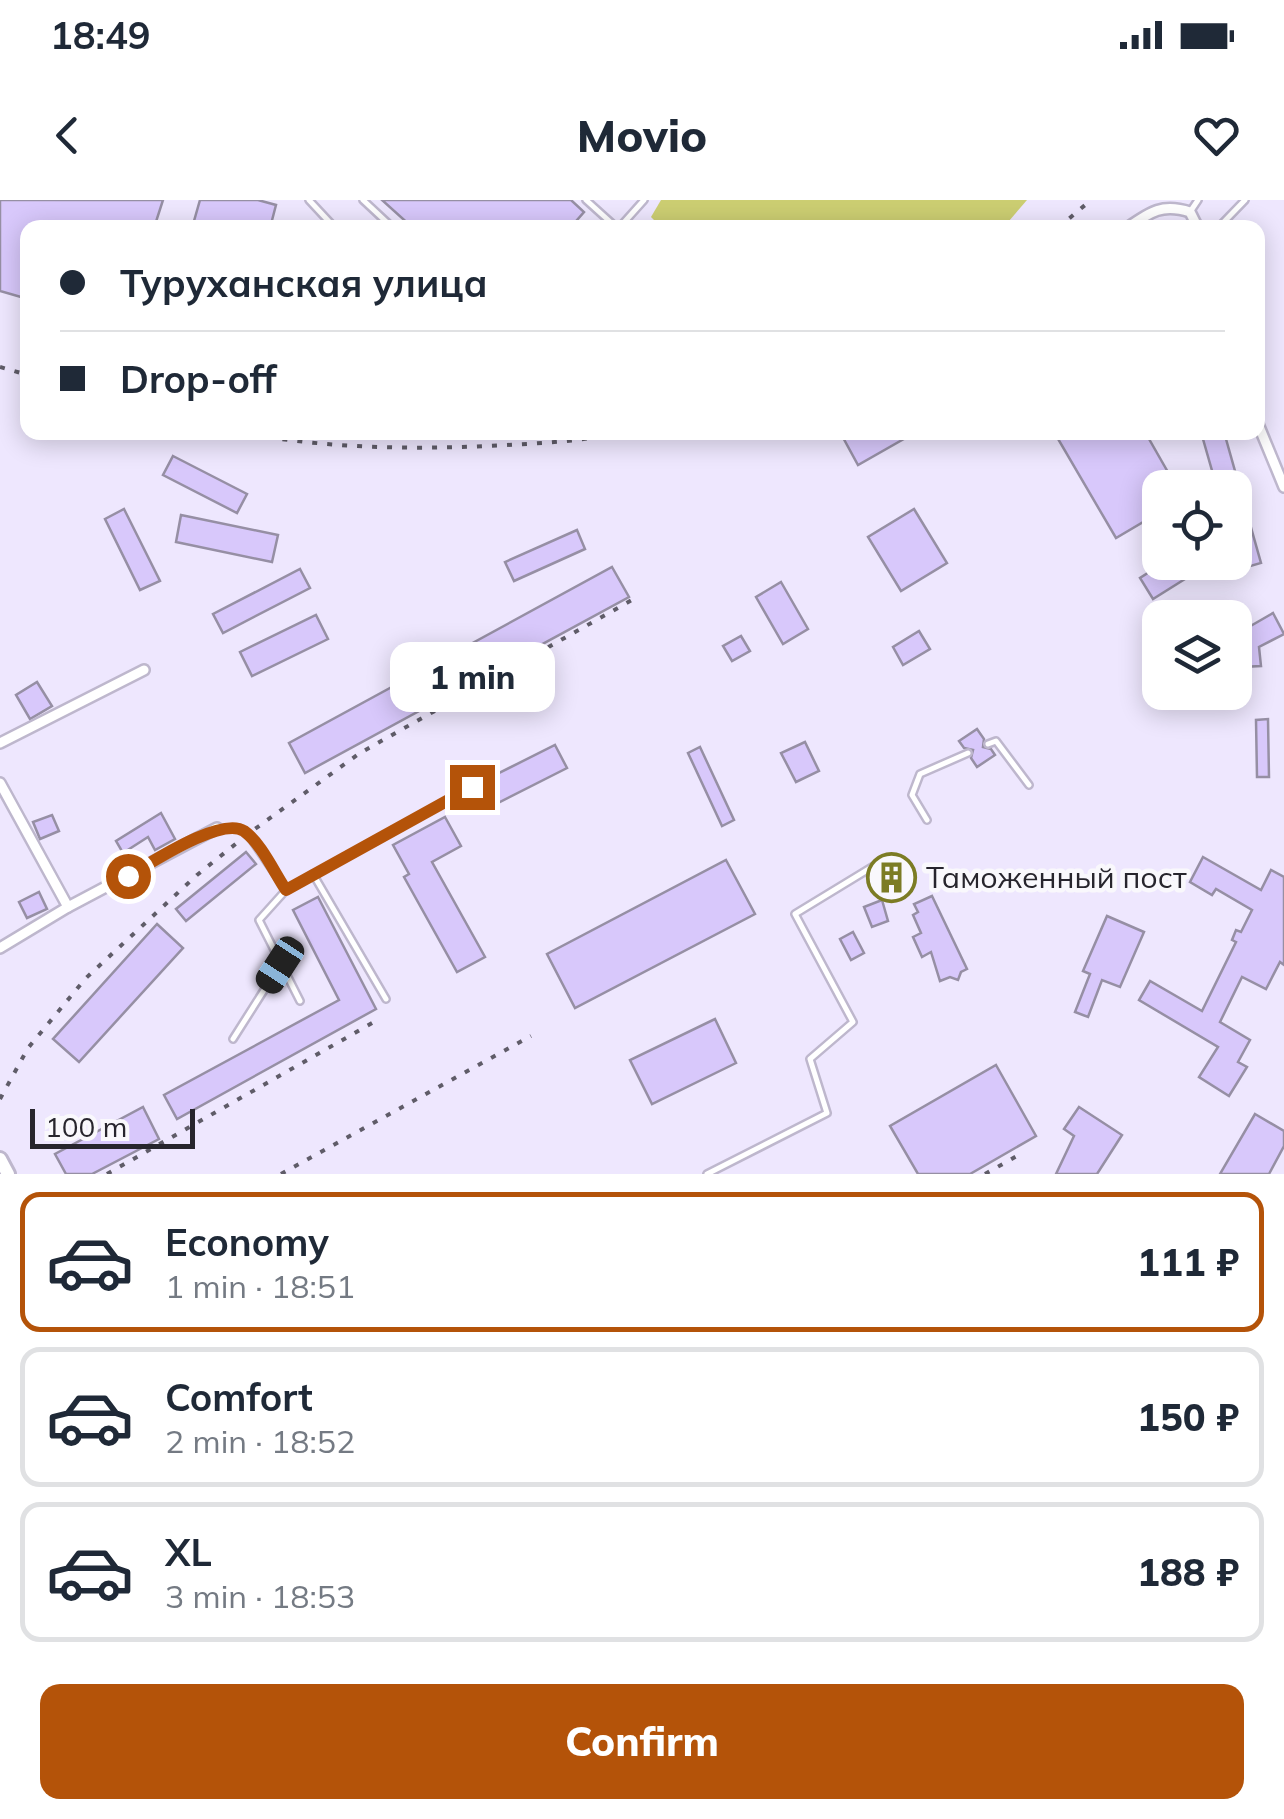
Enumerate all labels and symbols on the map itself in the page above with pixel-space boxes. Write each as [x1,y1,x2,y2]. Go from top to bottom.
callout: 1 min [390,642,554,712]
route end [450,765,495,810]
building icon: Таможенный пост [865,851,917,903]
route start [106,854,151,899]
place label: Таможенный пост [926,858,1187,896]
car [251,932,309,998]
scale bar [30,1104,195,1148]

